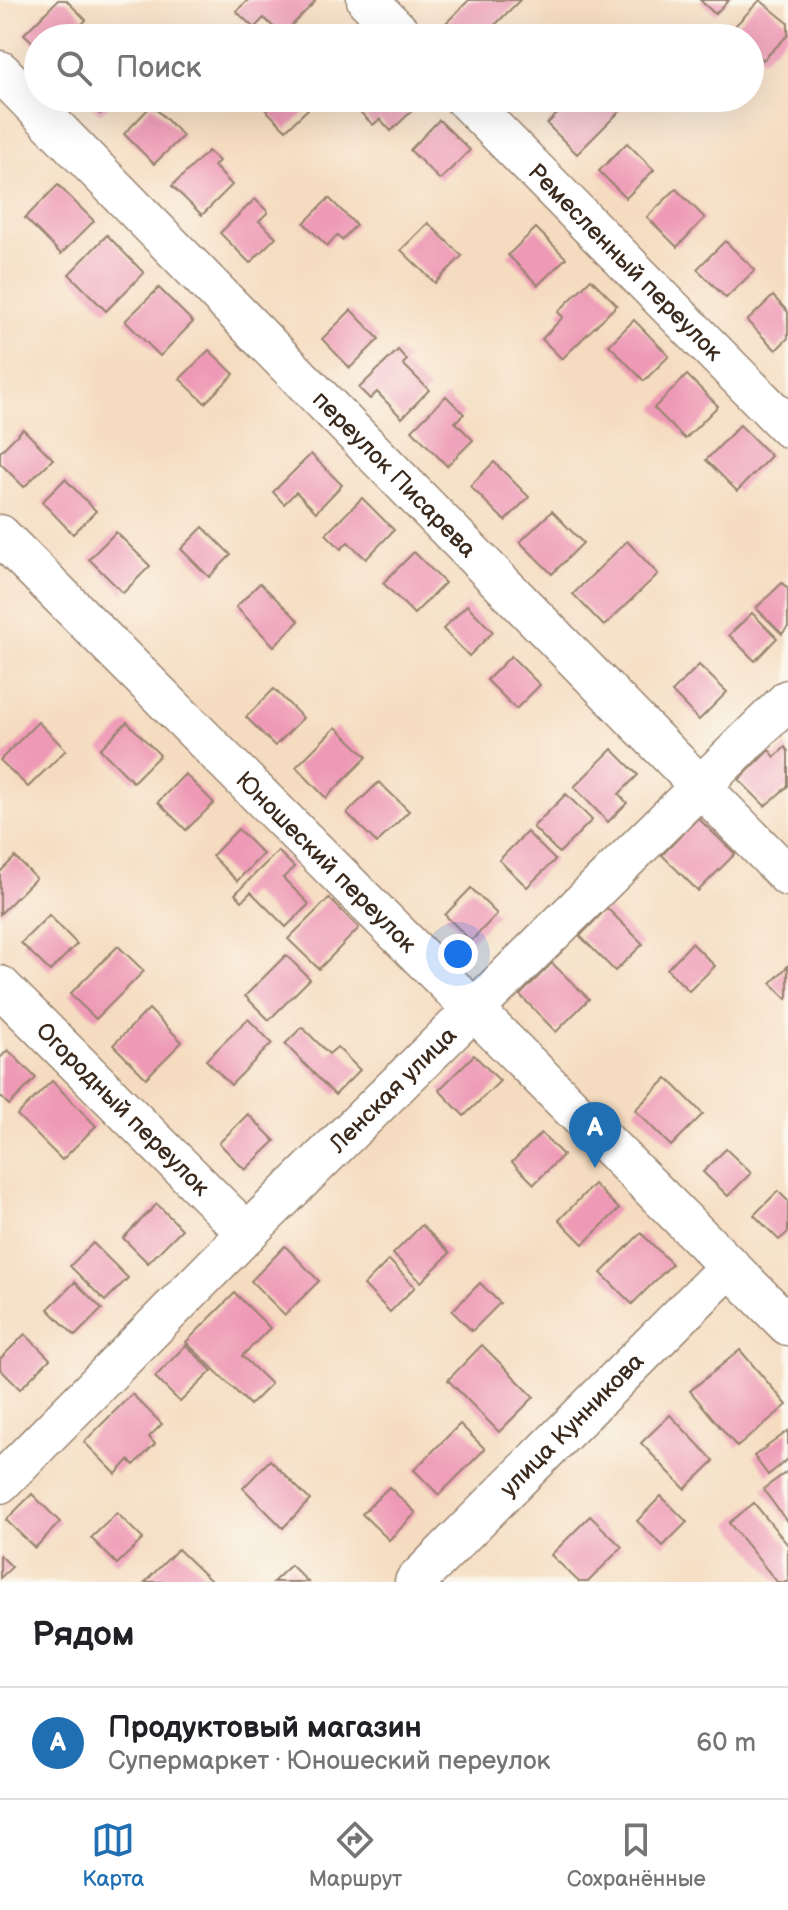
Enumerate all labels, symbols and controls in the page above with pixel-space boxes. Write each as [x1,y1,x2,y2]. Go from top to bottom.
search box [24,24,764,112]
icon: search [52,46,96,90]
text: Поиск [116,50,202,86]
street label: Ремесленный переулок [522,157,729,367]
street label: переулок Писарева [307,385,482,563]
street label: Юношеский переулок [230,765,423,959]
your location [438,934,478,974]
street label: Огородный переулок [30,1016,216,1202]
street label: Ленская улица [322,1021,462,1159]
pin: A [569,1102,621,1168]
street label: улица Кунникова [494,1347,650,1503]
text: Рядом [32,1614,134,1655]
text: Продуктовый магазин [108,1710,422,1746]
text: A [50,1728,66,1759]
text: 60 m [696,1728,756,1759]
text: Супермаркет · Юношеский переулок [108,1746,550,1777]
tab: Карта [82,1818,144,1893]
tab: Маршрут [309,1818,402,1893]
tab: Сохранённые [567,1818,706,1893]

